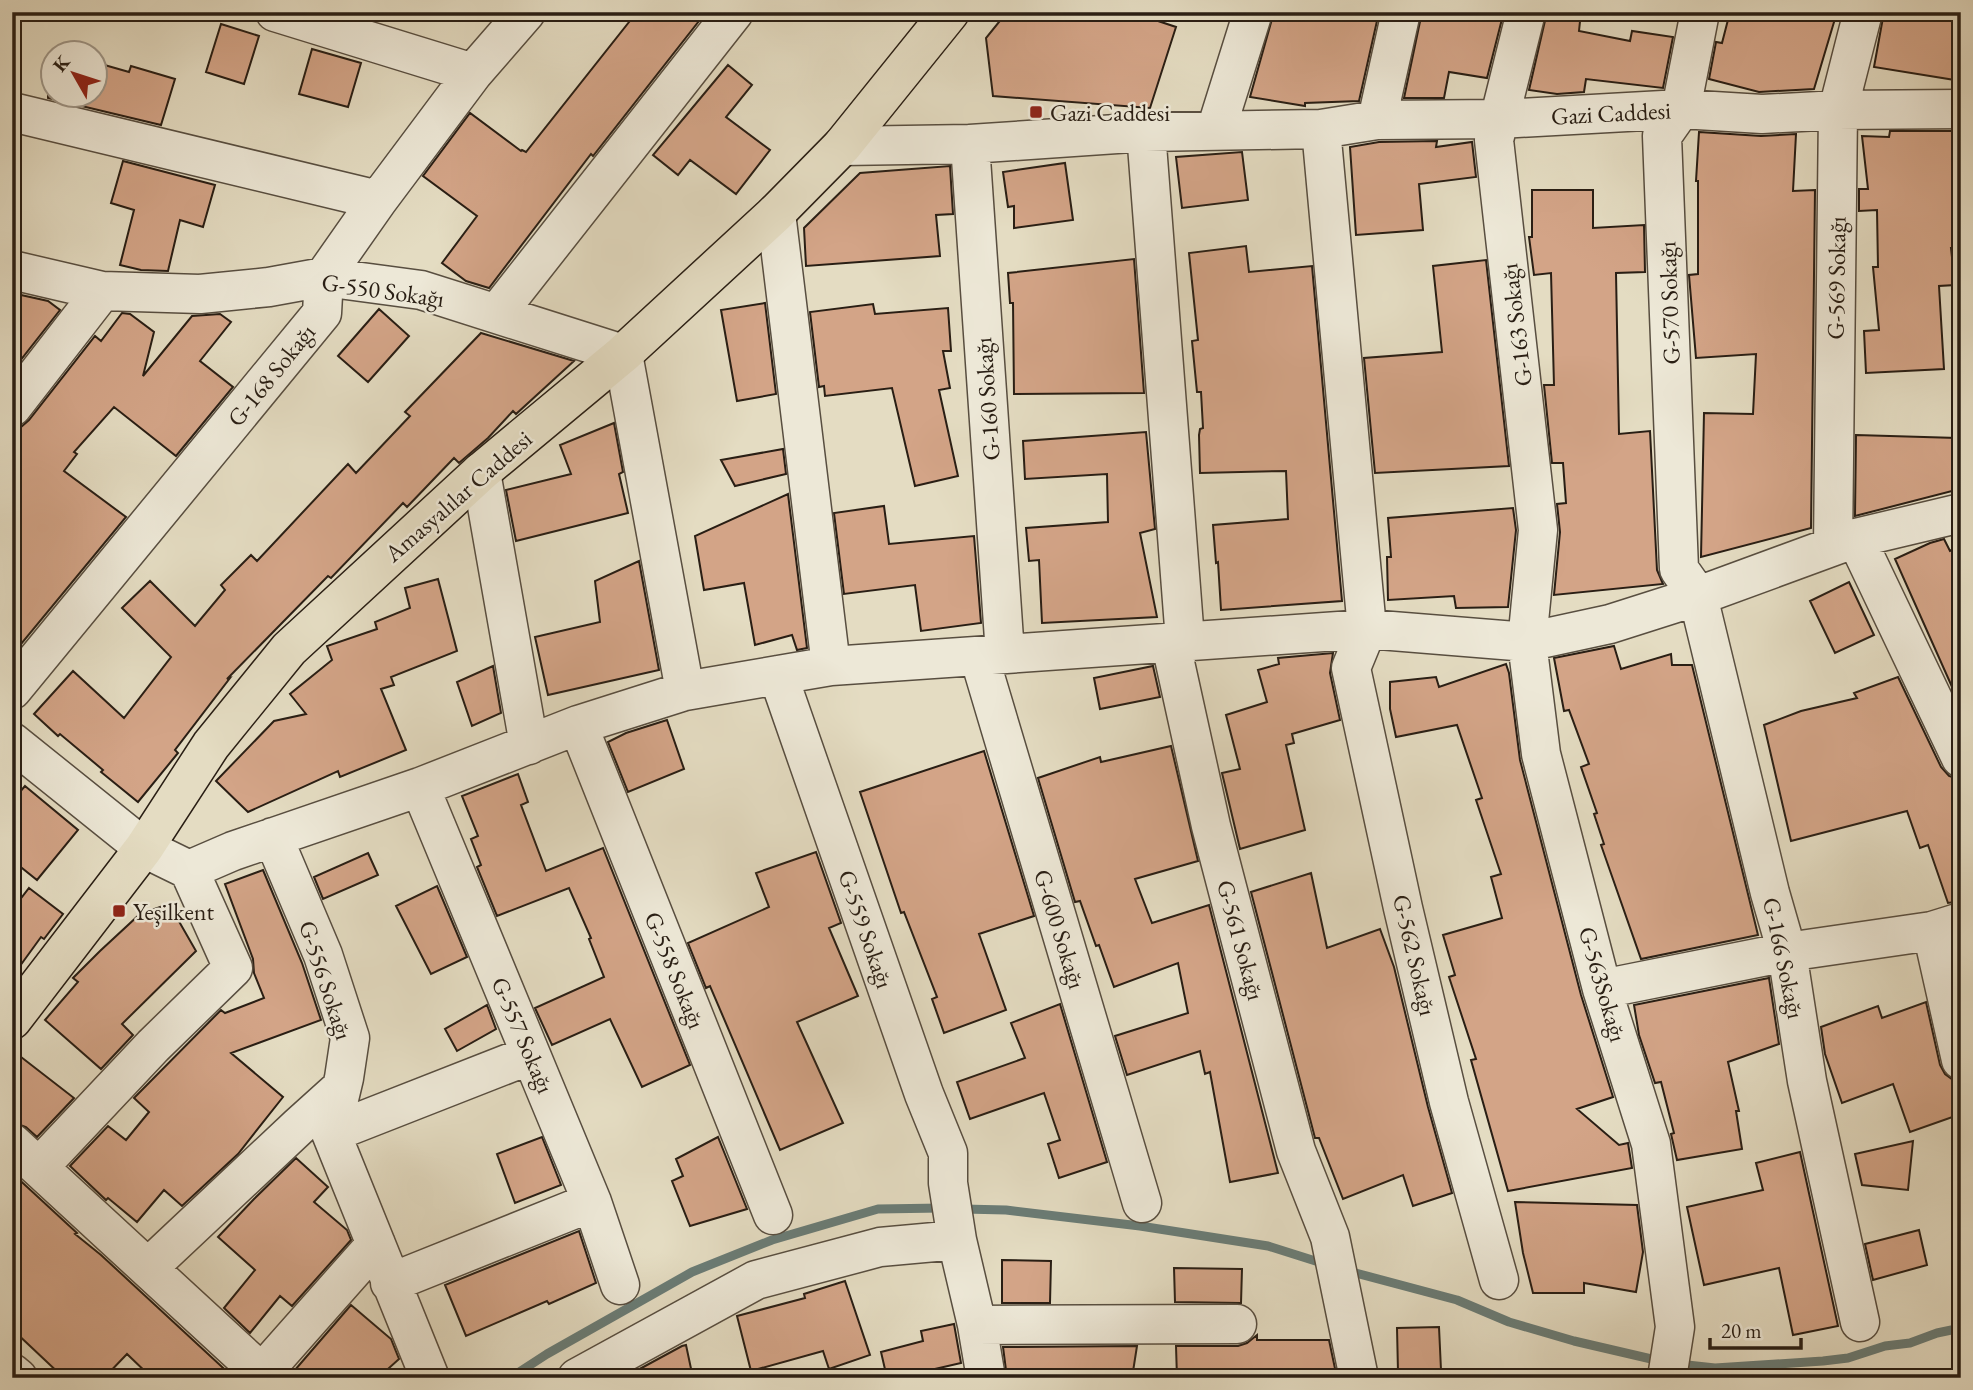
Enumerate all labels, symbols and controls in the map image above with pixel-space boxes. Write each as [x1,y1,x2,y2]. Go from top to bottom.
north arrow [38,38,108,108]
text: K [47,50,76,77]
street label: Gazi Caddesi [1550,94,1672,132]
place label: Gazi Caddesi [1050,97,1170,128]
marker: Gazi Caddesi [1028,104,1044,120]
street label: G-569 Sokağı [1819,216,1853,340]
street label: G-570 Sokağı [1651,241,1687,365]
street label: G-163 Sokağı [1493,262,1539,388]
street label: G-550 Sokağı [320,266,446,314]
street label: G-168 Sokağı [220,317,322,433]
street label: G-160 Sokağı [967,336,1007,462]
street label: Amasyalılar Caddesi [377,423,538,569]
street label: G-559 Sokağı [831,866,901,992]
street label: G-600 Sokağı [1027,866,1093,993]
street label: G-561 Sokağı [1210,876,1272,1004]
street label: G-562 Sokağı [1386,891,1444,1019]
street label: G-166 Sokağı [1756,894,1812,1022]
place label: Yeşilkent [133,896,215,927]
marker: Yeşilkent [111,903,127,919]
street label: G-558 Sokağı [638,907,713,1033]
street label: G-556 Sokağı [292,917,360,1044]
street label: G-563Sokağı [1572,923,1634,1045]
street label: G-557 Sokağı [485,972,561,1098]
scale bar [1710,1306,1801,1350]
text: 20 m [1721,1317,1762,1344]

